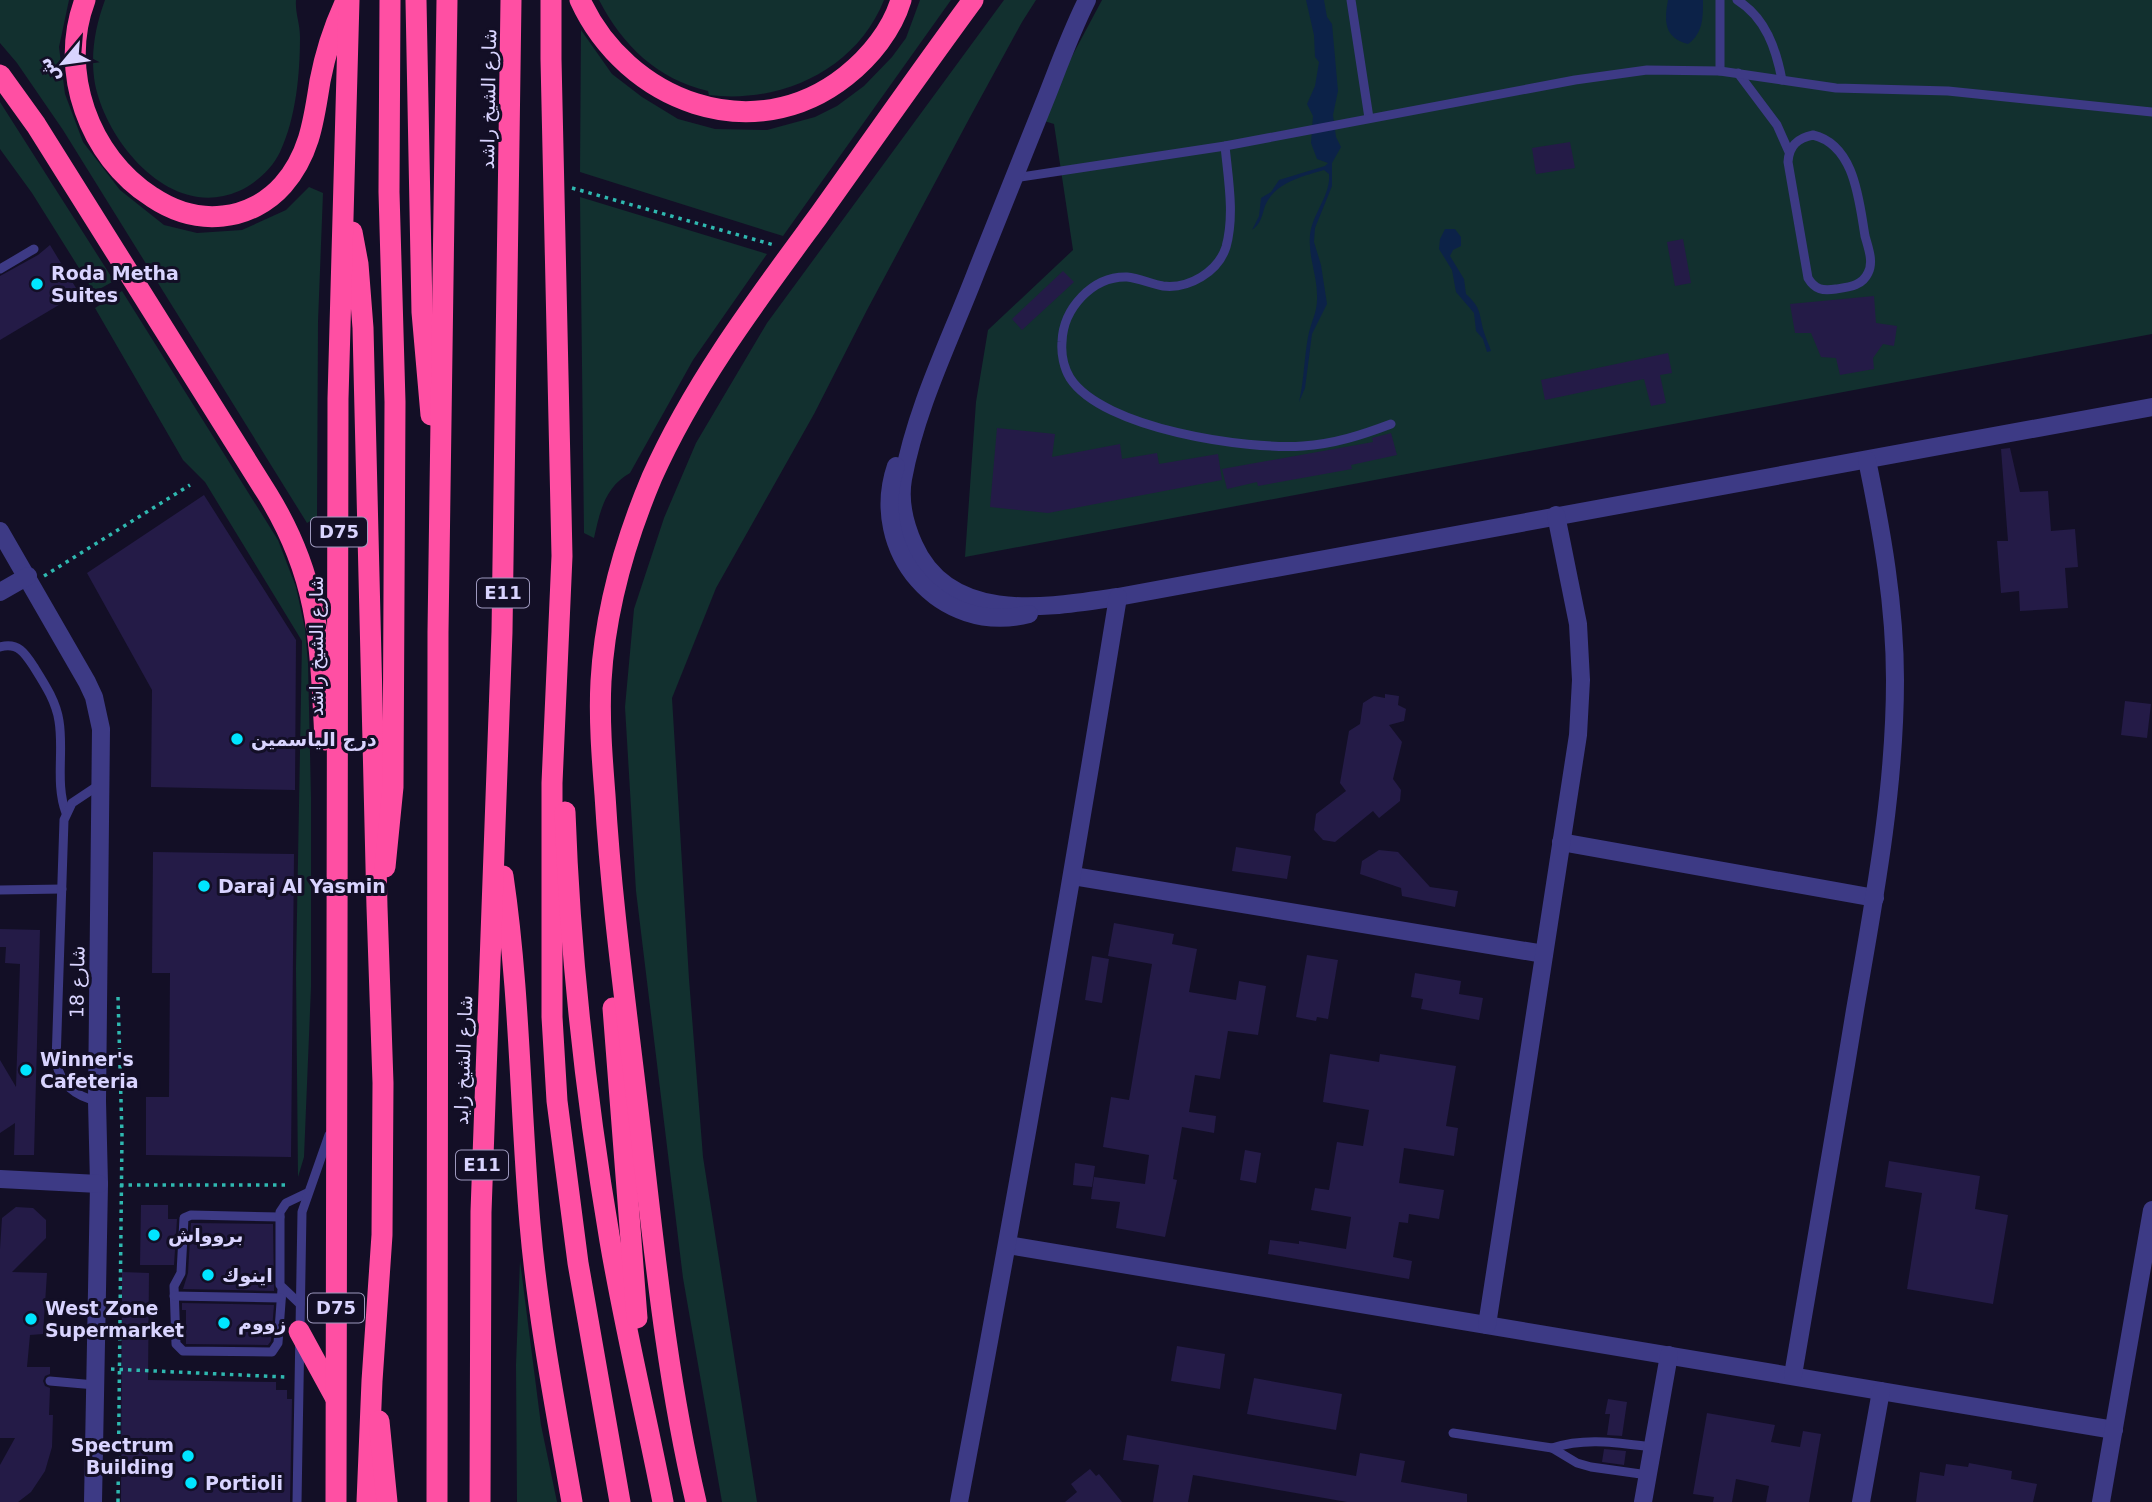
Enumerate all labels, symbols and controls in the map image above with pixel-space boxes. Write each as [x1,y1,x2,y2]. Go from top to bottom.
north arrow [28,28,98,98]
street label: شارع الشيخ راشد [476,28,501,170]
text: ش [32,54,65,88]
place label: Roda Metha Suites [51,262,179,306]
marker: Roda Metha Suites [29,276,45,292]
road number: D75 [311,518,367,546]
street label: شارع الشيخ راشد [305,576,328,716]
road number: E11 [477,578,529,608]
place label: درج الياسمين [251,728,377,751]
marker: درج الياسمين [229,731,245,747]
place label: Daraj Al Yasmin [218,875,386,897]
marker: Daraj Al Yasmin [196,878,212,894]
street label: شارع 18 [65,946,90,1018]
street label: شارع الشيخ زايد [450,995,477,1125]
place label: Winner's Cafeteria [40,1048,139,1092]
marker: Winner's Cafeteria [18,1062,34,1078]
road number: E11 [456,1150,508,1180]
place label: بروواش [168,1224,243,1247]
marker: بروواش [146,1227,162,1243]
place label: اينوك [222,1264,273,1287]
marker: اينوك [200,1267,216,1283]
road number: D75 [308,1294,364,1322]
place label: West Zone Supermarket [45,1297,184,1341]
marker: West Zone Supermarket [23,1311,39,1327]
place label: زووم [238,1312,286,1335]
marker: زووم [216,1315,232,1331]
place label: Spectrum Building [71,1434,174,1478]
marker: Spectrum Building [180,1448,196,1464]
place label: Portioli [205,1472,283,1494]
marker: Portioli [183,1475,199,1491]

